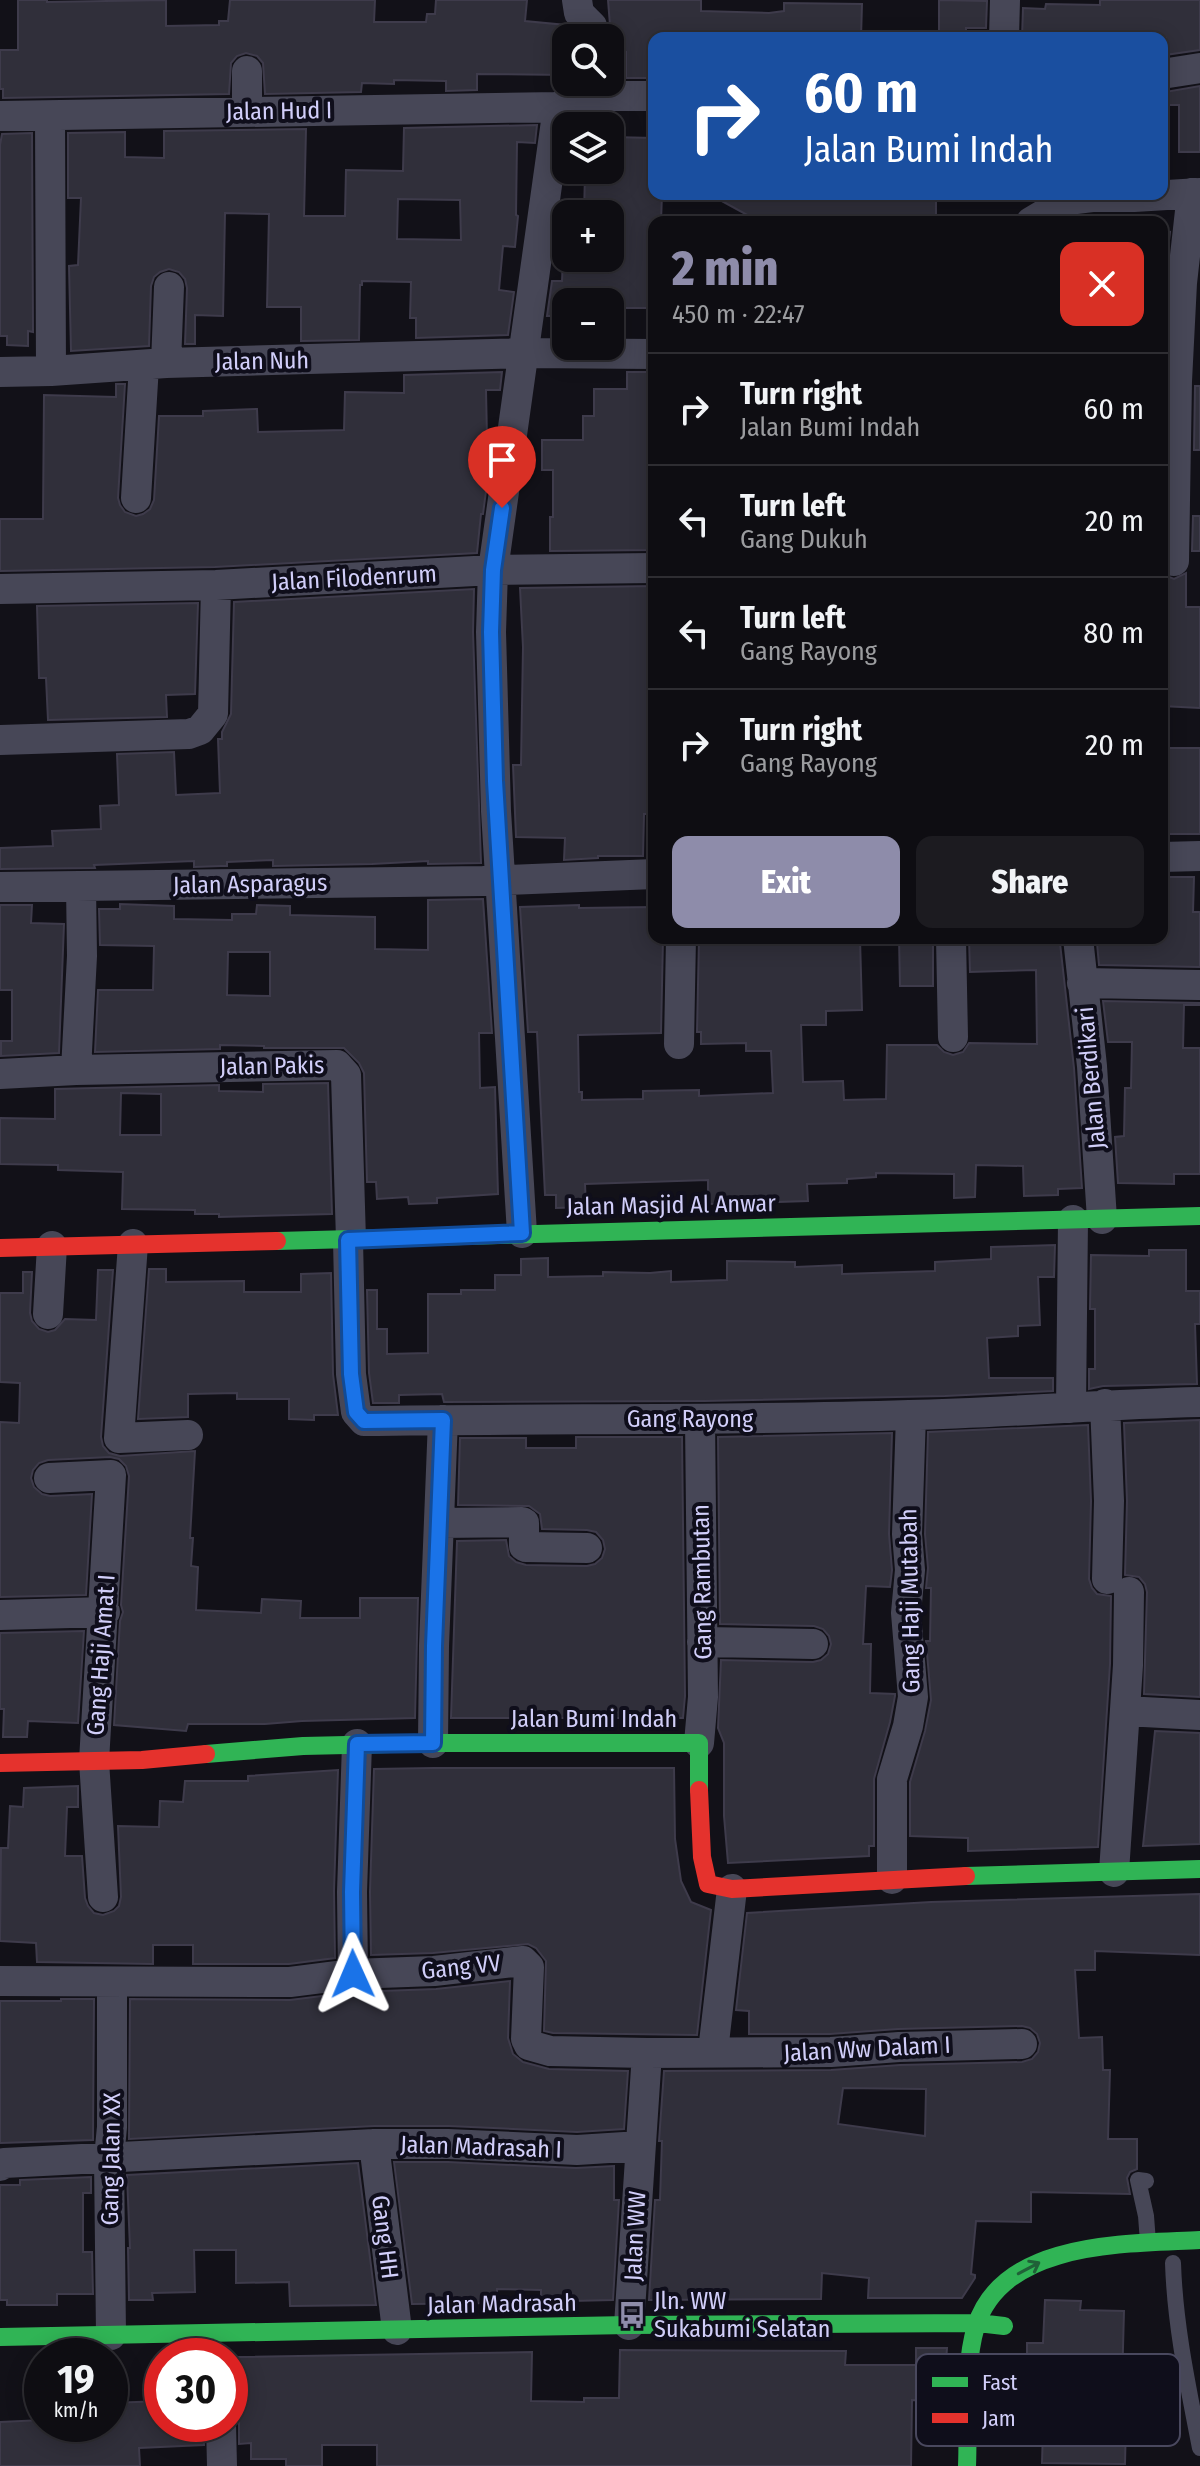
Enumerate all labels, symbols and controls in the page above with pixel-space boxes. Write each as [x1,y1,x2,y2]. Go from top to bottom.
map controls [552,24,624,360]
button: search [552,24,624,96]
text: 60 m [804,60,918,127]
icon: right [672,64,776,168]
street label: Jalan Hud I [226,96,332,126]
button: layers [552,112,624,184]
text: Jalan Bumi Indah [804,128,1054,172]
button: + [552,200,624,272]
text: 2 min [672,240,778,298]
button: close [1060,242,1144,326]
button: − [552,288,624,360]
text: 450 m · 22:47 [672,299,805,330]
street label: Jalan Nuh [215,346,309,376]
text: Turn right [740,376,862,412]
icon: right [672,387,716,431]
text: 60 m [1083,391,1144,427]
text: Jalan Bumi Indah [740,412,920,443]
pin [468,426,536,508]
icon: arrive [480,438,524,482]
text: Turn left [740,488,846,524]
icon: left [672,499,716,543]
text: 20 m [1085,503,1144,539]
text: Gang Dukuh [740,524,868,555]
street label: Jalan Filodenrum [271,560,437,596]
text: Turn left [740,600,846,636]
icon: left [672,611,716,655]
text: 80 m [1083,615,1144,651]
text: Gang Rayong [740,636,877,667]
text: Turn right [740,712,862,748]
icon: right [672,723,716,767]
text: 20 m [1085,727,1144,763]
text: Gang Rayong [740,748,877,779]
button: Exit [672,836,900,928]
button: Share [916,836,1144,928]
street label: Jalan Asparagus [173,869,327,899]
street label: Jalan Berdikari [1071,1006,1111,1150]
street label: Jalan Pakis [219,1051,325,1081]
street label: Jalan Masjid Al Anwar [566,1189,776,1221]
street label: Gang Rayong [627,1405,754,1433]
street label: Gang Rambutan [687,1504,717,1660]
street label: Gang Haji Mutabah [894,1508,926,1694]
street label: Gang Haji Amat I [81,1573,121,1737]
street label: Jalan Bumi Indah [511,1705,677,1733]
position arrow [311,1932,395,2016]
street label: Gang VV [420,1949,503,1985]
street label: Jalan Ww Dalam I [783,2031,951,2067]
street label: Gang Jalan XX [96,2092,126,2226]
street label: Jalan Madrasah I [400,2130,562,2164]
street label: Jalan WW [619,2190,651,2282]
street label: Gang HH [366,2194,404,2280]
one-way arrow [1017,2260,1041,2276]
place label: Jln. WW Sukabumi Selatan [654,2287,830,2343]
street label: Jalan Madrasah [427,2289,577,2319]
bus stop icon: Jln. WW Sukabumi Selatan [617,2300,647,2330]
speed limit sign: 30 [144,2338,248,2442]
legend [916,2354,1180,2446]
text: 19 [57,2356,95,2404]
text: Fast [982,2369,1018,2396]
text: km/h [54,2398,98,2422]
text: Jam [982,2405,1016,2432]

